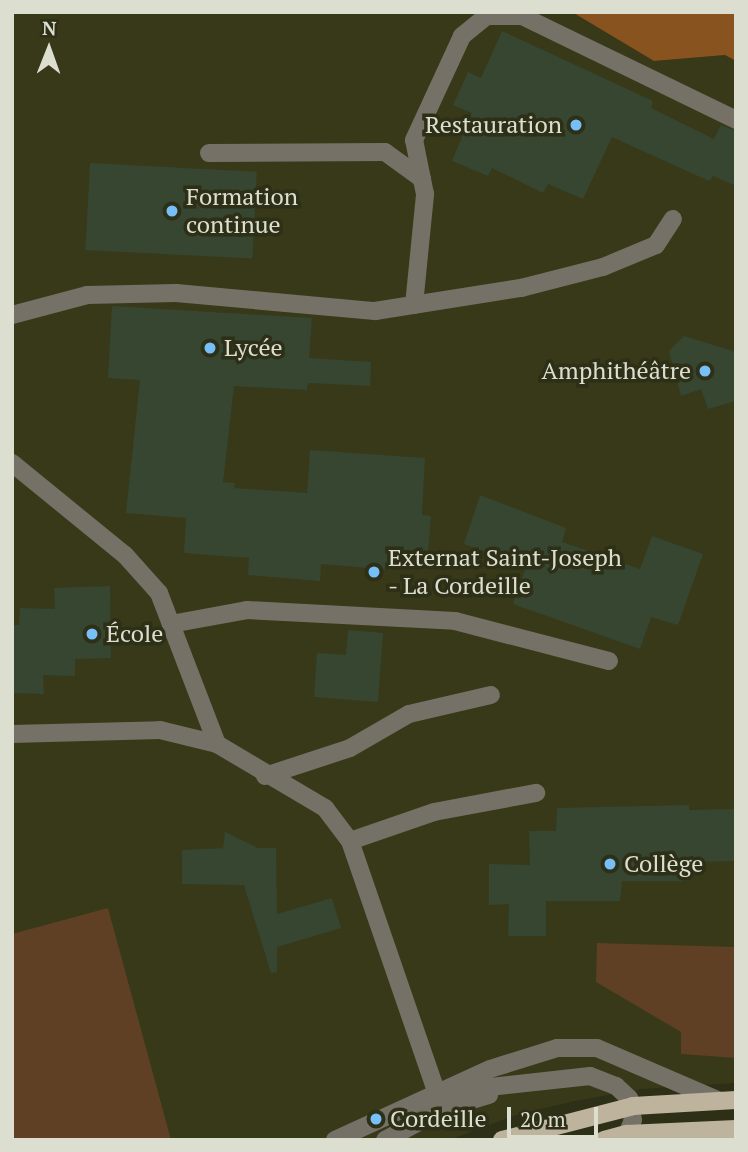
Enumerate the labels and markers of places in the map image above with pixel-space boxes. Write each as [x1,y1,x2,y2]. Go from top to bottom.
place label: Restauration [425,111,562,139]
marker: Restauration [568,117,584,133]
place label: Formation continue [186,183,298,239]
marker: Formation continue [164,203,180,219]
place label: Lycée [224,334,283,362]
marker: Lycée [202,340,218,356]
place label: Amphithéâtre [542,357,691,385]
marker: Amphithéâtre [697,363,713,379]
place label: Externat Saint-Joseph - La Cordeille [388,544,622,600]
marker: Externat Saint-Joseph - La Cordeille [366,564,382,580]
place label: École [106,620,163,648]
marker: École [84,626,100,642]
place label: Collège [624,850,703,878]
marker: Collège [602,856,618,872]
place label: Cordeille [390,1105,487,1133]
marker: Cordeille [368,1111,384,1127]

